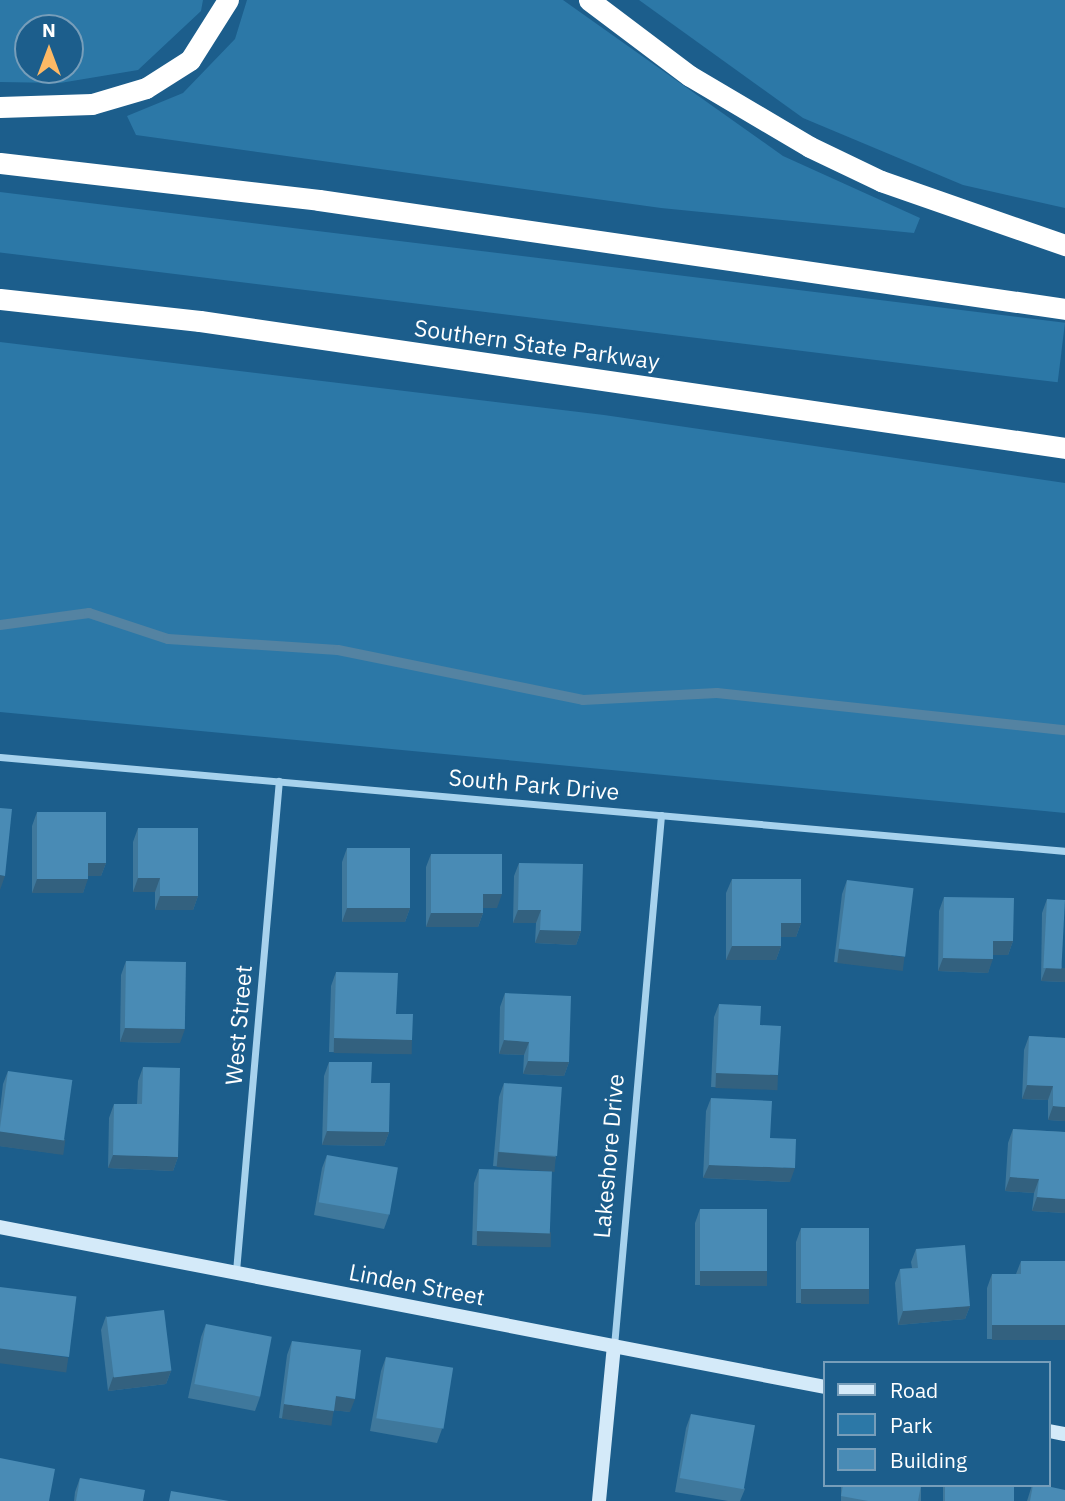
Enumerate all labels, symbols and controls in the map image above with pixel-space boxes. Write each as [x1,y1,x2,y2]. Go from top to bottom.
north arrow [14,14,84,84]
text: N [42,18,56,42]
street label: Southern State Parkway [413,313,661,375]
street label: South Park Drive [448,763,620,805]
street label: West Street [219,964,257,1086]
street label: Lakeshore Drive [587,1073,629,1239]
street label: Linden Street [347,1257,487,1311]
legend [824,1361,1051,1487]
text: Road [890,1376,938,1404]
text: Park [890,1411,933,1439]
text: Building [890,1446,967,1474]

